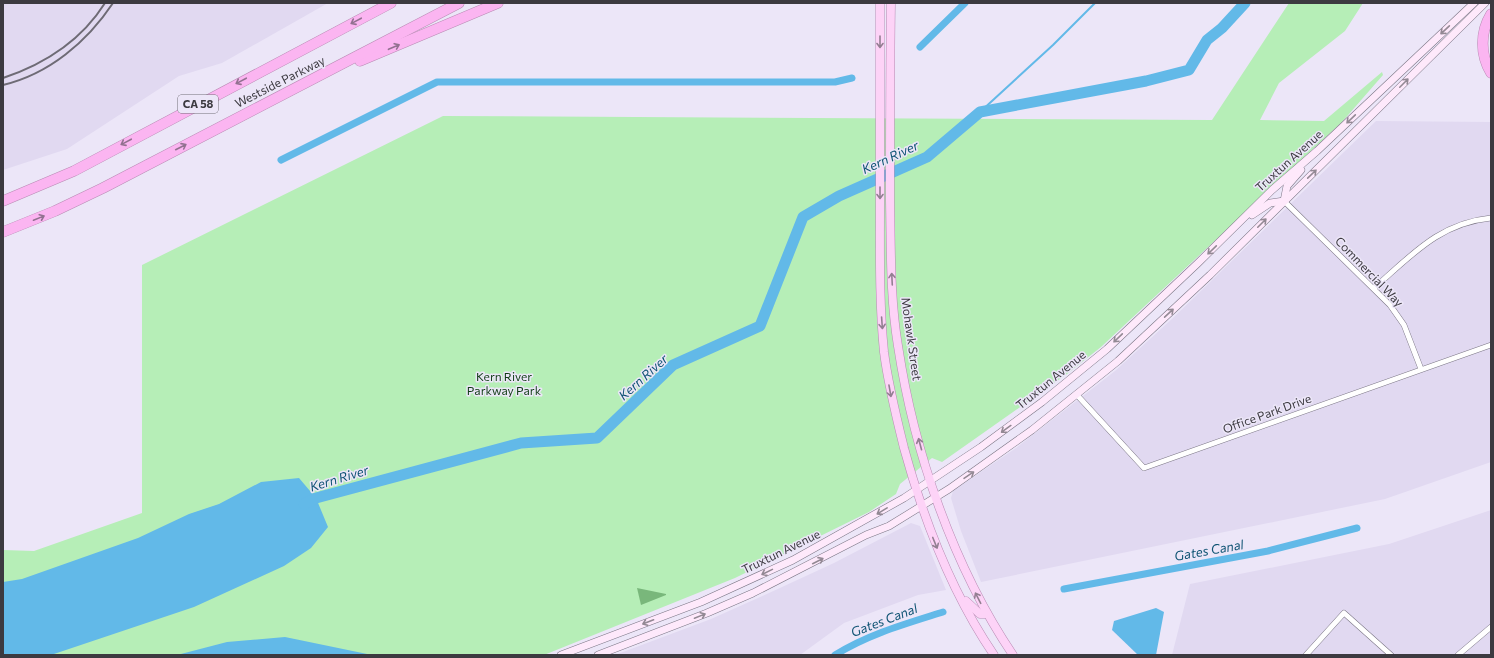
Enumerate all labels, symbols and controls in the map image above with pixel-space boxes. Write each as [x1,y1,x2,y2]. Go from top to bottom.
one-way arrow [351,18,363,25]
one-way arrow [1440,25,1450,34]
one-way arrow [876,35,884,48]
one-way arrow [388,43,400,50]
street label: Westside Parkway [232,52,327,110]
one-way arrow [235,78,247,85]
one-way arrow [1399,78,1409,88]
road number: CA 58 [178,95,218,113]
one-way arrow [1346,114,1356,124]
street label: Truxtun Avenue [1252,126,1325,194]
water label: Kern River [859,137,922,177]
one-way arrow [121,139,133,147]
one-way arrow [175,143,187,151]
one-way arrow [1307,169,1317,179]
one-way arrow [876,186,884,199]
one-way arrow [33,213,45,221]
one-way arrow [1257,218,1267,228]
street label: Commercial Way [1333,233,1407,309]
one-way arrow [1207,245,1217,254]
one-way arrow [888,273,895,286]
street label: Mohawk Street [899,296,925,381]
one-way arrow [1164,308,1174,318]
one-way arrow [879,316,886,329]
one-way arrow [1113,334,1123,343]
street label: Truxtun Avenue [1013,347,1088,412]
water label: Kern River [615,350,672,403]
park label: Kern River Parkway Park [467,369,542,397]
one-way arrow [887,384,895,397]
street label: Office Park Drive [1221,391,1313,436]
one-way arrow [1001,425,1012,433]
one-way arrow [916,437,923,450]
water label: Kern River [308,461,371,495]
one-way arrow [963,471,974,479]
one-way arrow [876,508,888,516]
street label: Truxtun Avenue [739,526,822,576]
water label: Gates Canal [1173,536,1246,564]
one-way arrow [931,537,939,549]
one-way arrow [812,557,824,565]
one-way arrow [762,569,774,576]
one-way arrow [974,592,982,604]
water label: Gates Canal [848,600,920,640]
one-way arrow [694,612,706,619]
one-way arrow [642,619,654,627]

